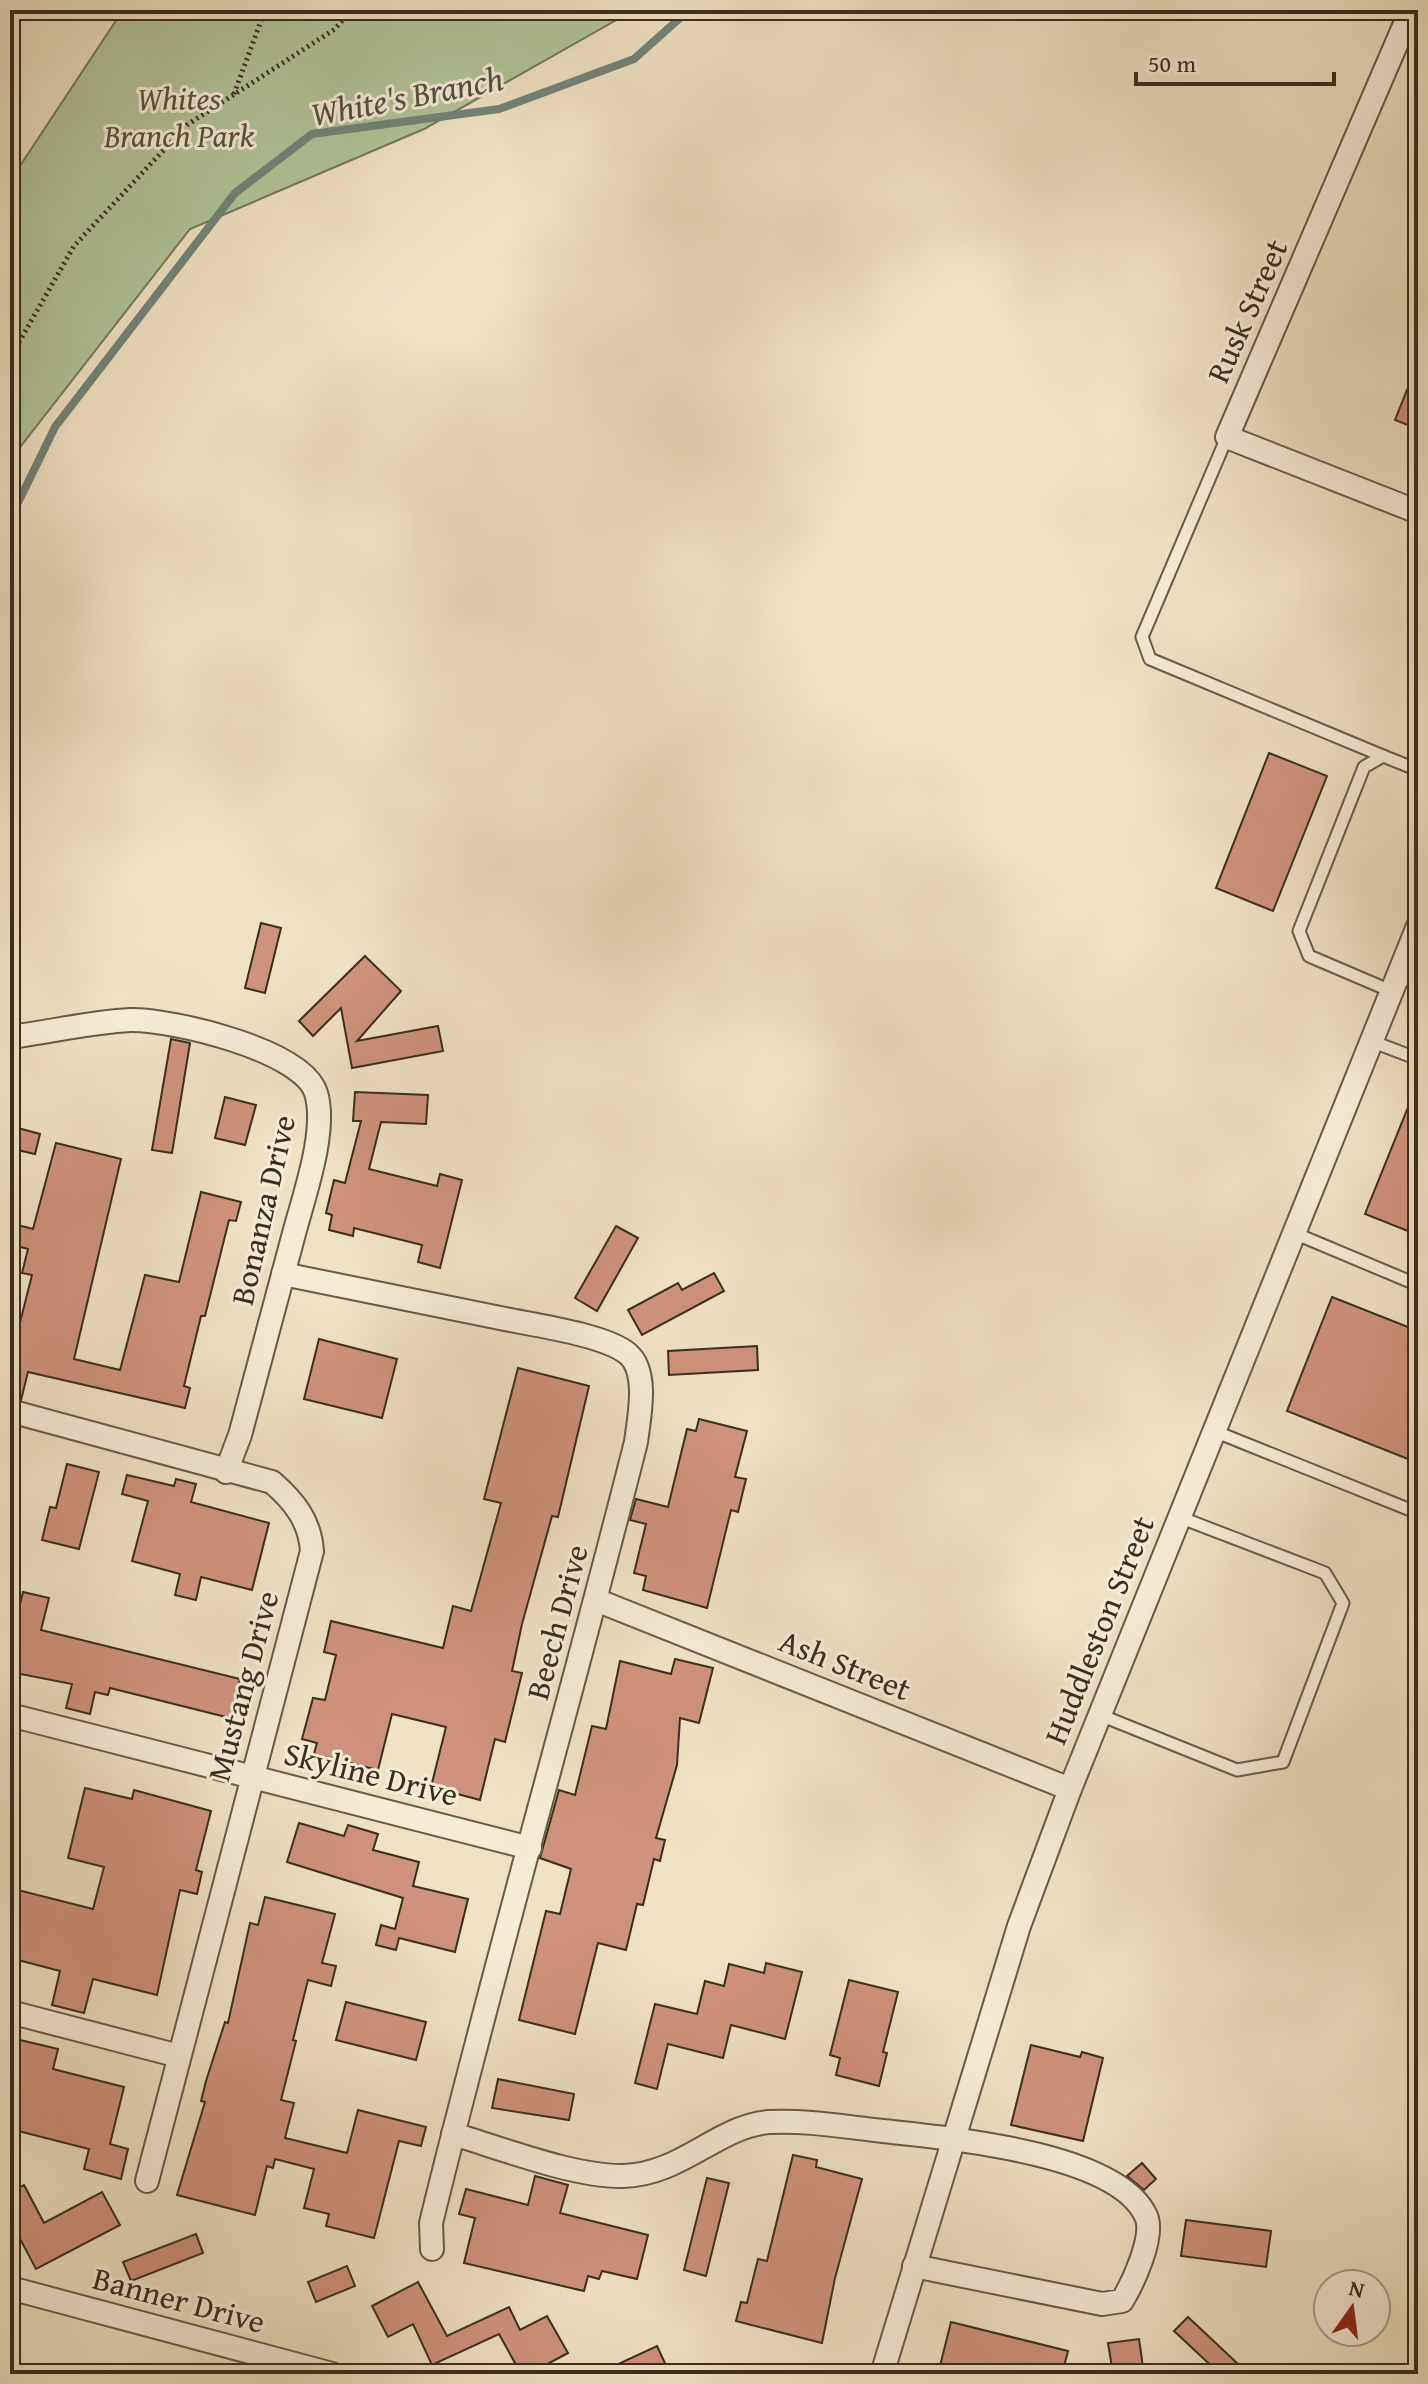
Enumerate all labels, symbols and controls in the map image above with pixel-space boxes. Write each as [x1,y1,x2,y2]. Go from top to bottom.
scale bar [1136,36,1334,86]
text: 50 m [1148,46,1196,81]
water label: White's Branch [307,53,507,138]
park label: Whites Branch Park [103,75,254,159]
street label: Rusk Street [1194,231,1299,390]
street label: Bonanza Drive [218,1110,307,1309]
street label: Huddleston Street [1031,1508,1166,1751]
street label: Beech Drive [513,1539,600,1705]
street label: Mustang Drive [195,1585,291,1786]
street label: Ash Street [772,1617,918,1712]
street label: Skyline Drive [279,1729,463,1818]
street label: Banner Drive [88,2254,270,2345]
north arrow [1312,2268,1392,2348]
text: N [1346,2271,1368,2306]

